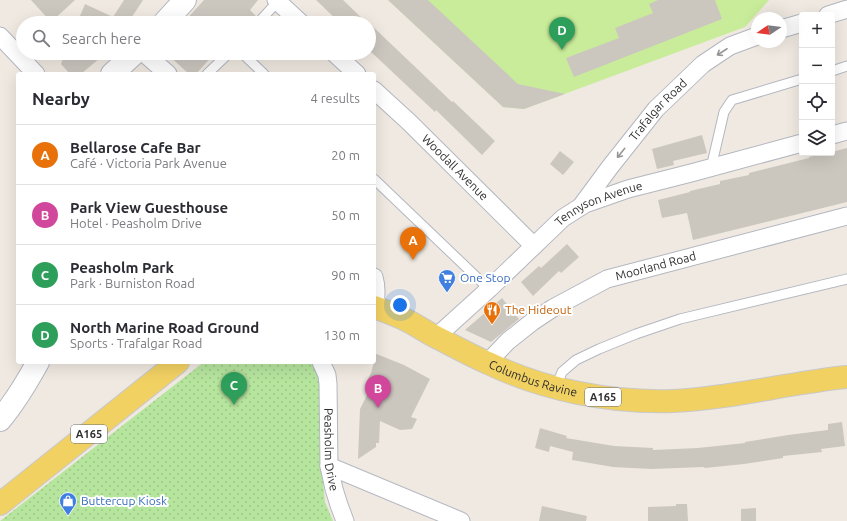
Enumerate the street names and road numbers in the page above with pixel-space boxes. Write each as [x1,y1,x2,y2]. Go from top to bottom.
street label: Trafalgar Road [626,76,689,143]
street label: Woodall Avenue [419,132,491,203]
street label: Tennyson Avenue [552,179,644,228]
street label: Moorland Road [614,249,697,282]
street label: Columbus Ravine [487,357,578,399]
road number: A165 [585,388,621,406]
street label: Peasholm Drive [322,408,341,492]
road number: A165 [71,425,107,443]

